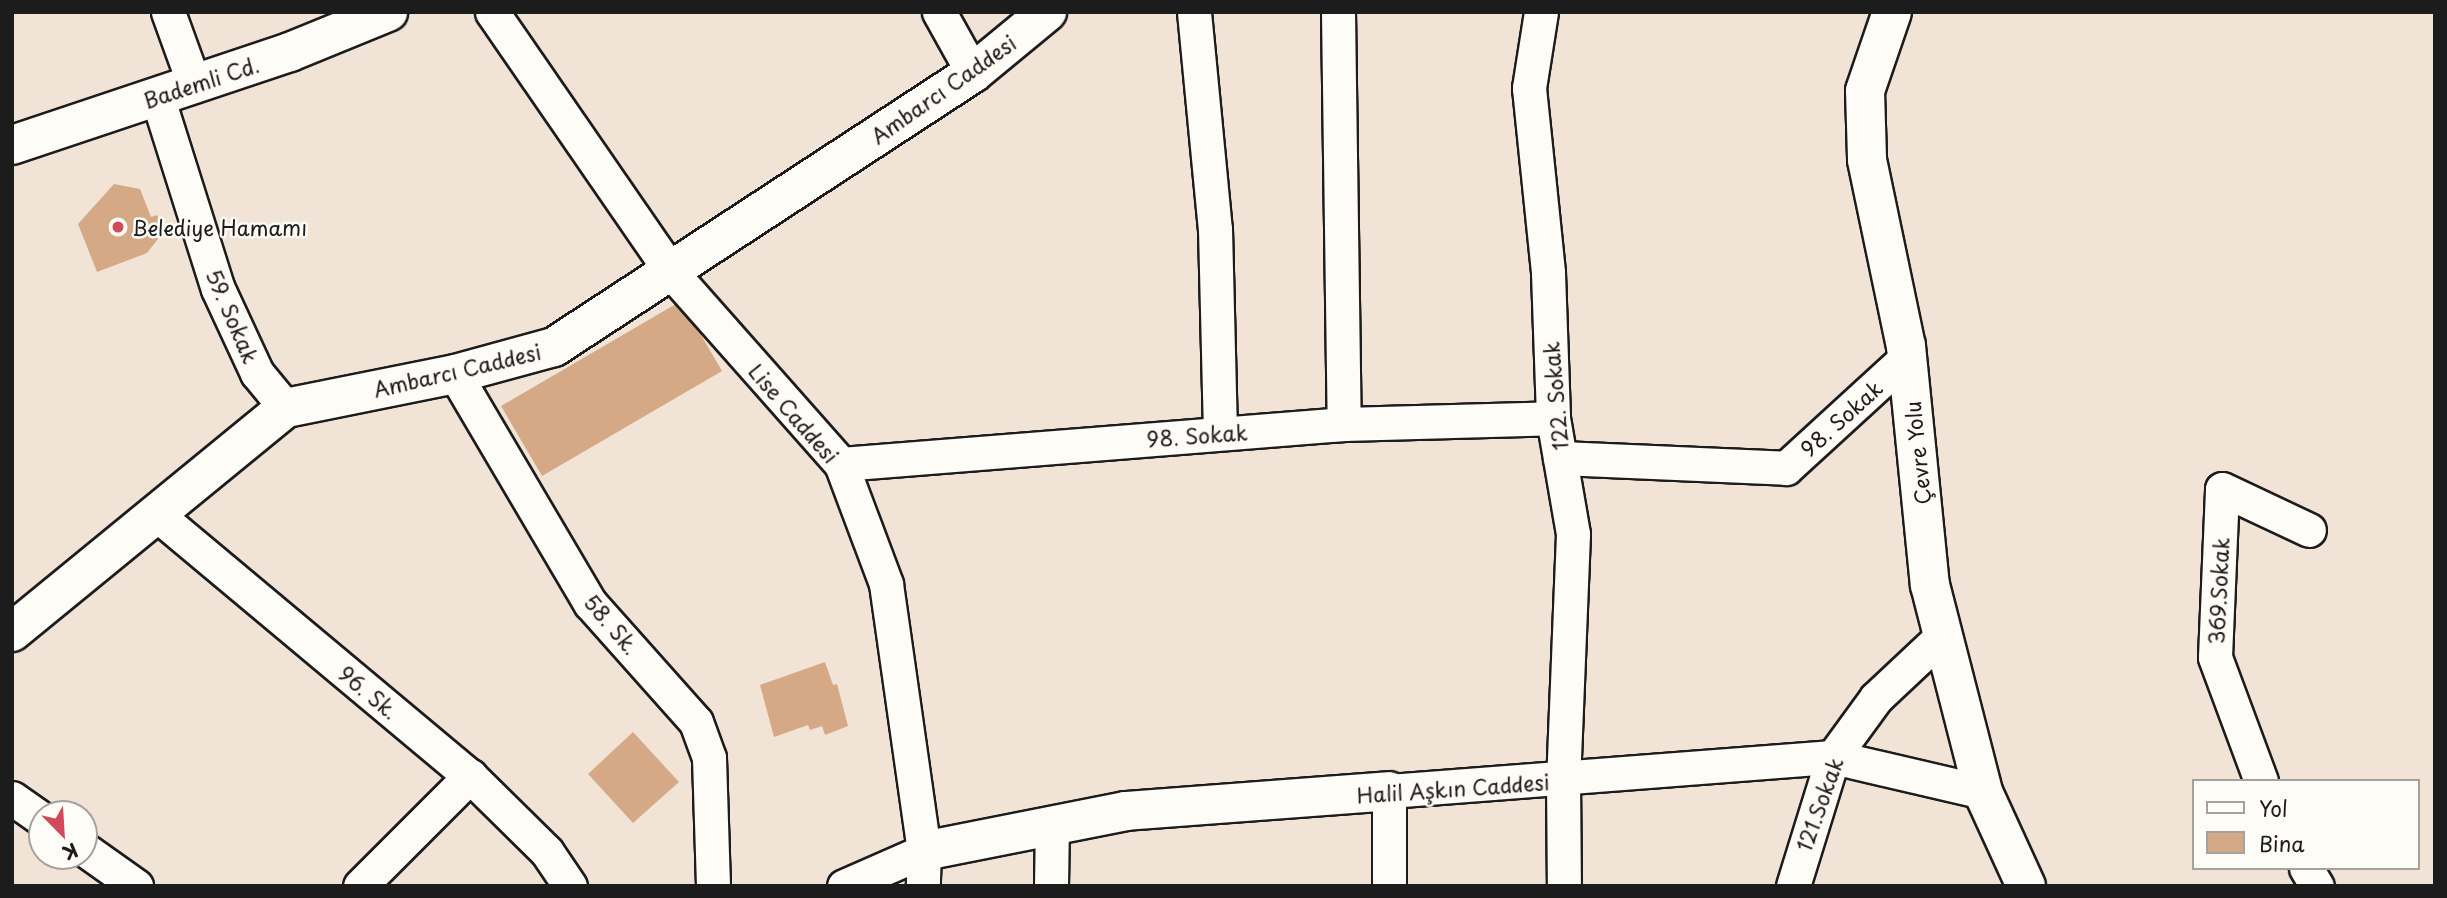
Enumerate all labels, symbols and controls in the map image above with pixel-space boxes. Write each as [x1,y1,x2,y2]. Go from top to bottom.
street label: Ambarcı Caddesi [866,29,1020,149]
street label: Bademli Cd. [139,51,263,113]
place label: Belediye Hamamı [132,214,307,240]
marker: Belediye Hamamı [110,219,126,235]
street label: 59. Sokak [202,265,264,367]
street label: Ambarcı Caddesi [371,338,543,402]
street label: 122. Sokak [1538,339,1572,453]
street label: Lise Caddesi [744,358,844,468]
street label: 98. Sokak [1795,375,1887,461]
street label: Çevre Yolu [1899,400,1935,506]
street label: 98. Sokak [1146,419,1248,451]
street label: 369.Sokak [2203,537,2233,645]
street label: 58. Sk. [580,589,644,659]
street label: 96. Sk. [334,660,404,724]
street label: 121.Sokak [1790,754,1848,854]
street label: Halil Aşkın Caddesi [1354,769,1552,807]
legend [2192,779,2419,870]
text: Yol [2259,792,2288,824]
north arrow [28,800,98,870]
text: Bina [2259,827,2304,859]
text: K [59,837,83,868]

